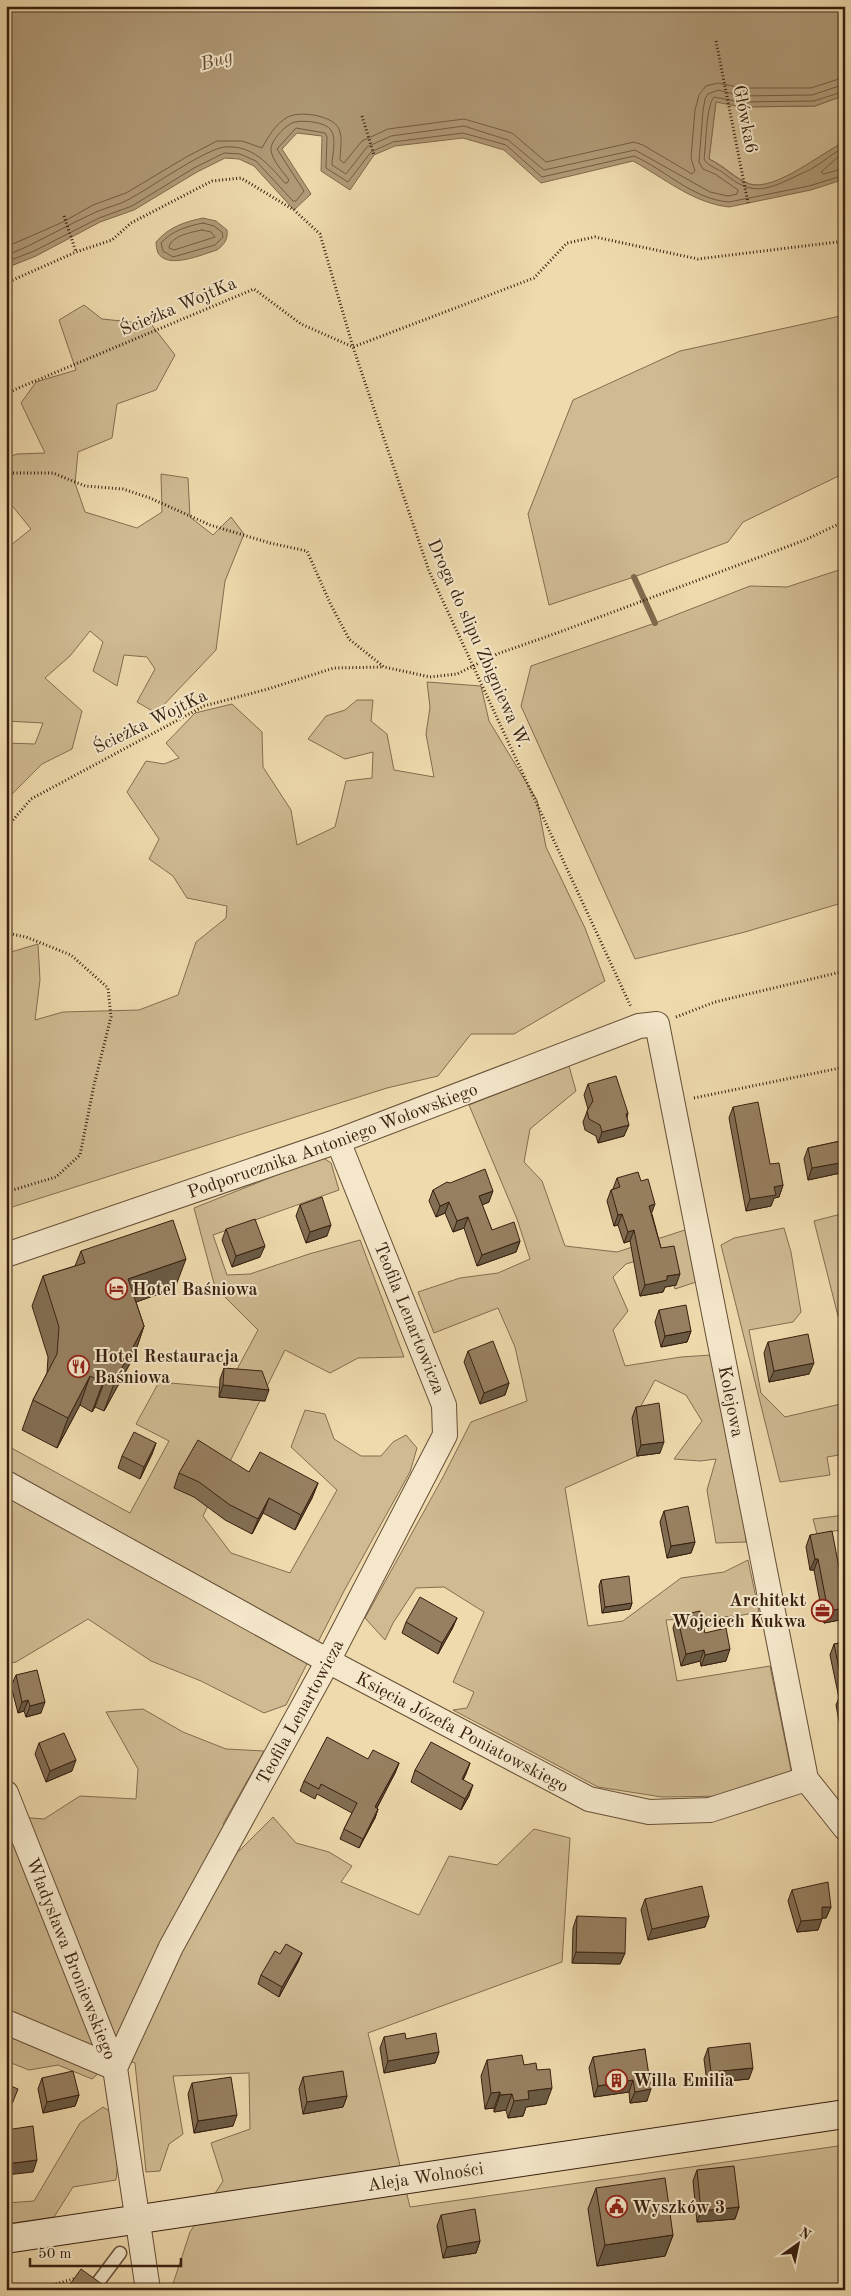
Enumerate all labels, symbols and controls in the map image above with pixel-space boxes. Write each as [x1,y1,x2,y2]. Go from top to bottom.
water label: Bug [197,47,235,76]
street label: Główka6 [730,83,760,155]
street label: Ścieżka WojtKa [116,270,239,339]
street label: Droga do slipu Zbigniewa W. [424,536,532,750]
street label: Ścieżka WojtKa [88,682,210,757]
street label: Podporucznika Antoniego Wołowskiego [185,1081,480,1202]
street label: Teofila Lenartowicza [370,1240,448,1397]
hotel icon: Hotel Baśniowa [104,1277,128,1301]
place label: Hotel Baśniowa [132,1281,258,1299]
place label: Hotel Restauracja Baśniowa [94,1348,239,1387]
restaurant icon: Hotel Restauracja Baśniowa [66,1354,90,1378]
street label: Kolejowa [715,1364,746,1439]
place label: Architekt Wojciech Kukwa [672,1592,806,1631]
office icon: Architekt Wojciech Kukwa [810,1598,834,1622]
street label: Teofila Lenartowicza [254,1637,348,1788]
street label: Księcia Józefa Poniatowskiego [353,1669,571,1797]
street label: Władysława Broniewskiego [23,1855,119,2062]
building icon: Willa Emilia [605,2068,629,2092]
place label: Willa Emilia [633,2072,734,2090]
street label: Aleja Wolności [366,2160,485,2195]
public building icon: Wyszków 3 [604,2195,628,2219]
place label: Wyszków 3 [632,2199,725,2217]
north arrow [774,2218,824,2268]
text: N [796,2225,813,2243]
scale bar [30,2236,181,2268]
text: 50 m [38,2247,72,2262]

